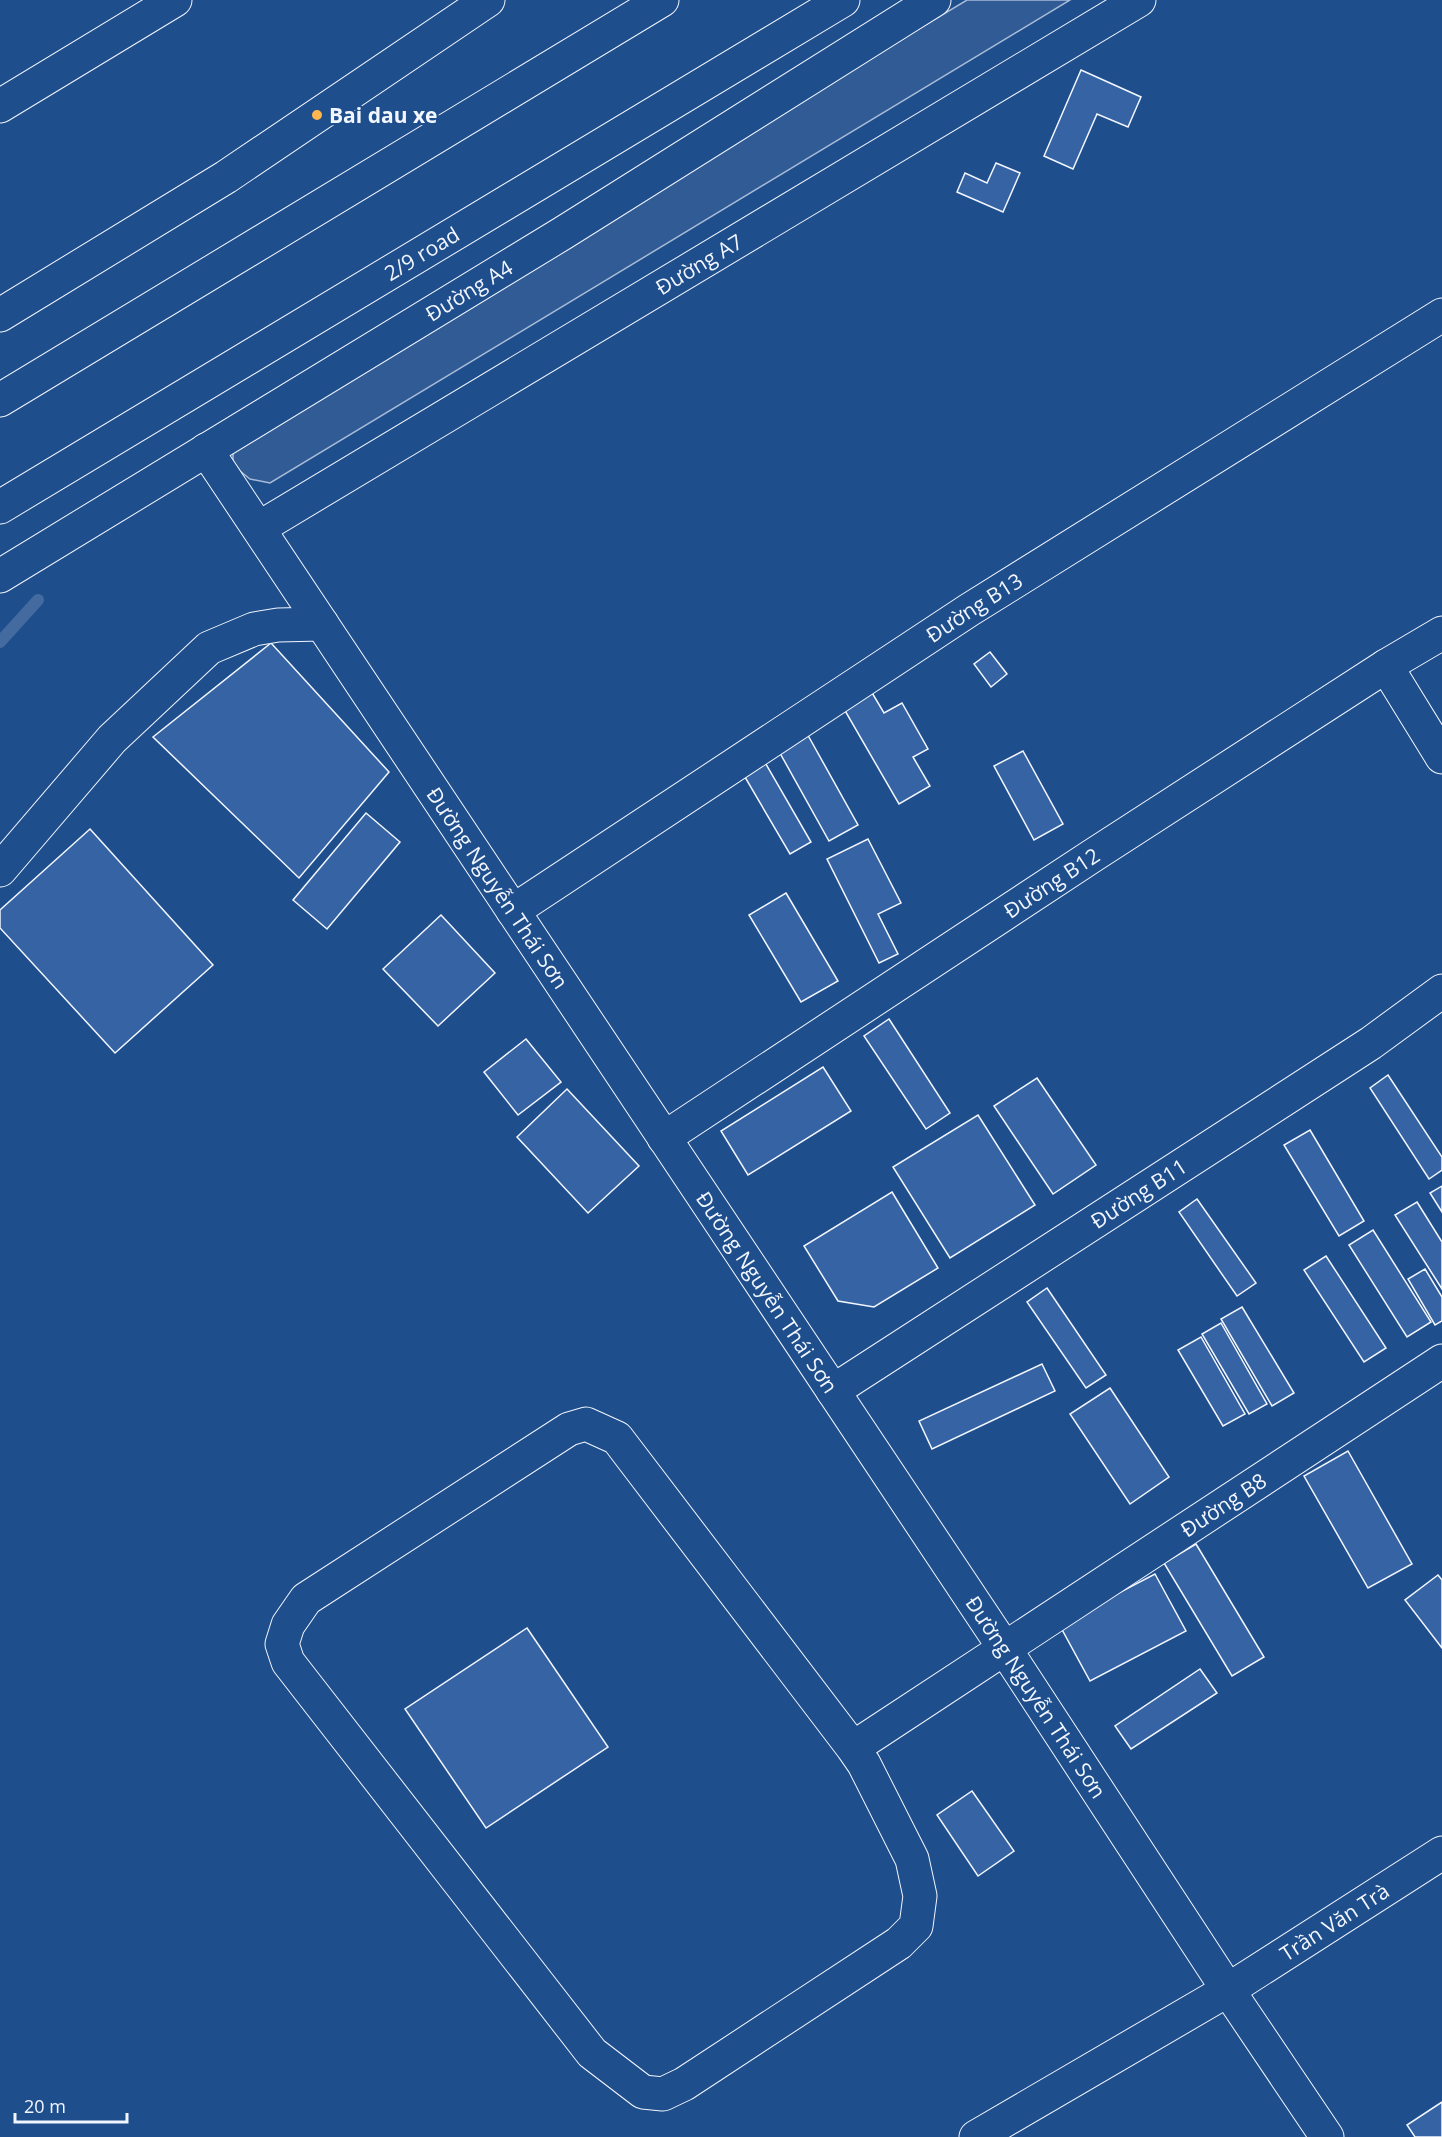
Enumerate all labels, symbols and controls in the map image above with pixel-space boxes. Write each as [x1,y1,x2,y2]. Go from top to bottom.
place label: Bai dau xe [329,101,437,129]
marker: Bai dau xe [310,108,324,122]
street label: 2/9 road [379,220,464,287]
street label: Đường A7 [650,227,748,301]
street label: Đường A4 [420,253,518,328]
street label: Đường B13 [920,566,1028,649]
street label: Đường Nguyễn Thái Sơn [420,781,575,994]
street label: Đường B12 [998,841,1105,924]
street label: Đường B11 [1085,1152,1192,1235]
street label: Đường Nguyễn Thái Sơn [690,1186,844,1398]
street label: Đường B8 [1175,1466,1272,1543]
street label: Đường Nguyễn Thái Sơn [959,1590,1113,1804]
street label: Trần Văn Trà [1274,1877,1394,1967]
scale bar [15,2086,128,2124]
text: 20 m [24,2094,66,2118]

